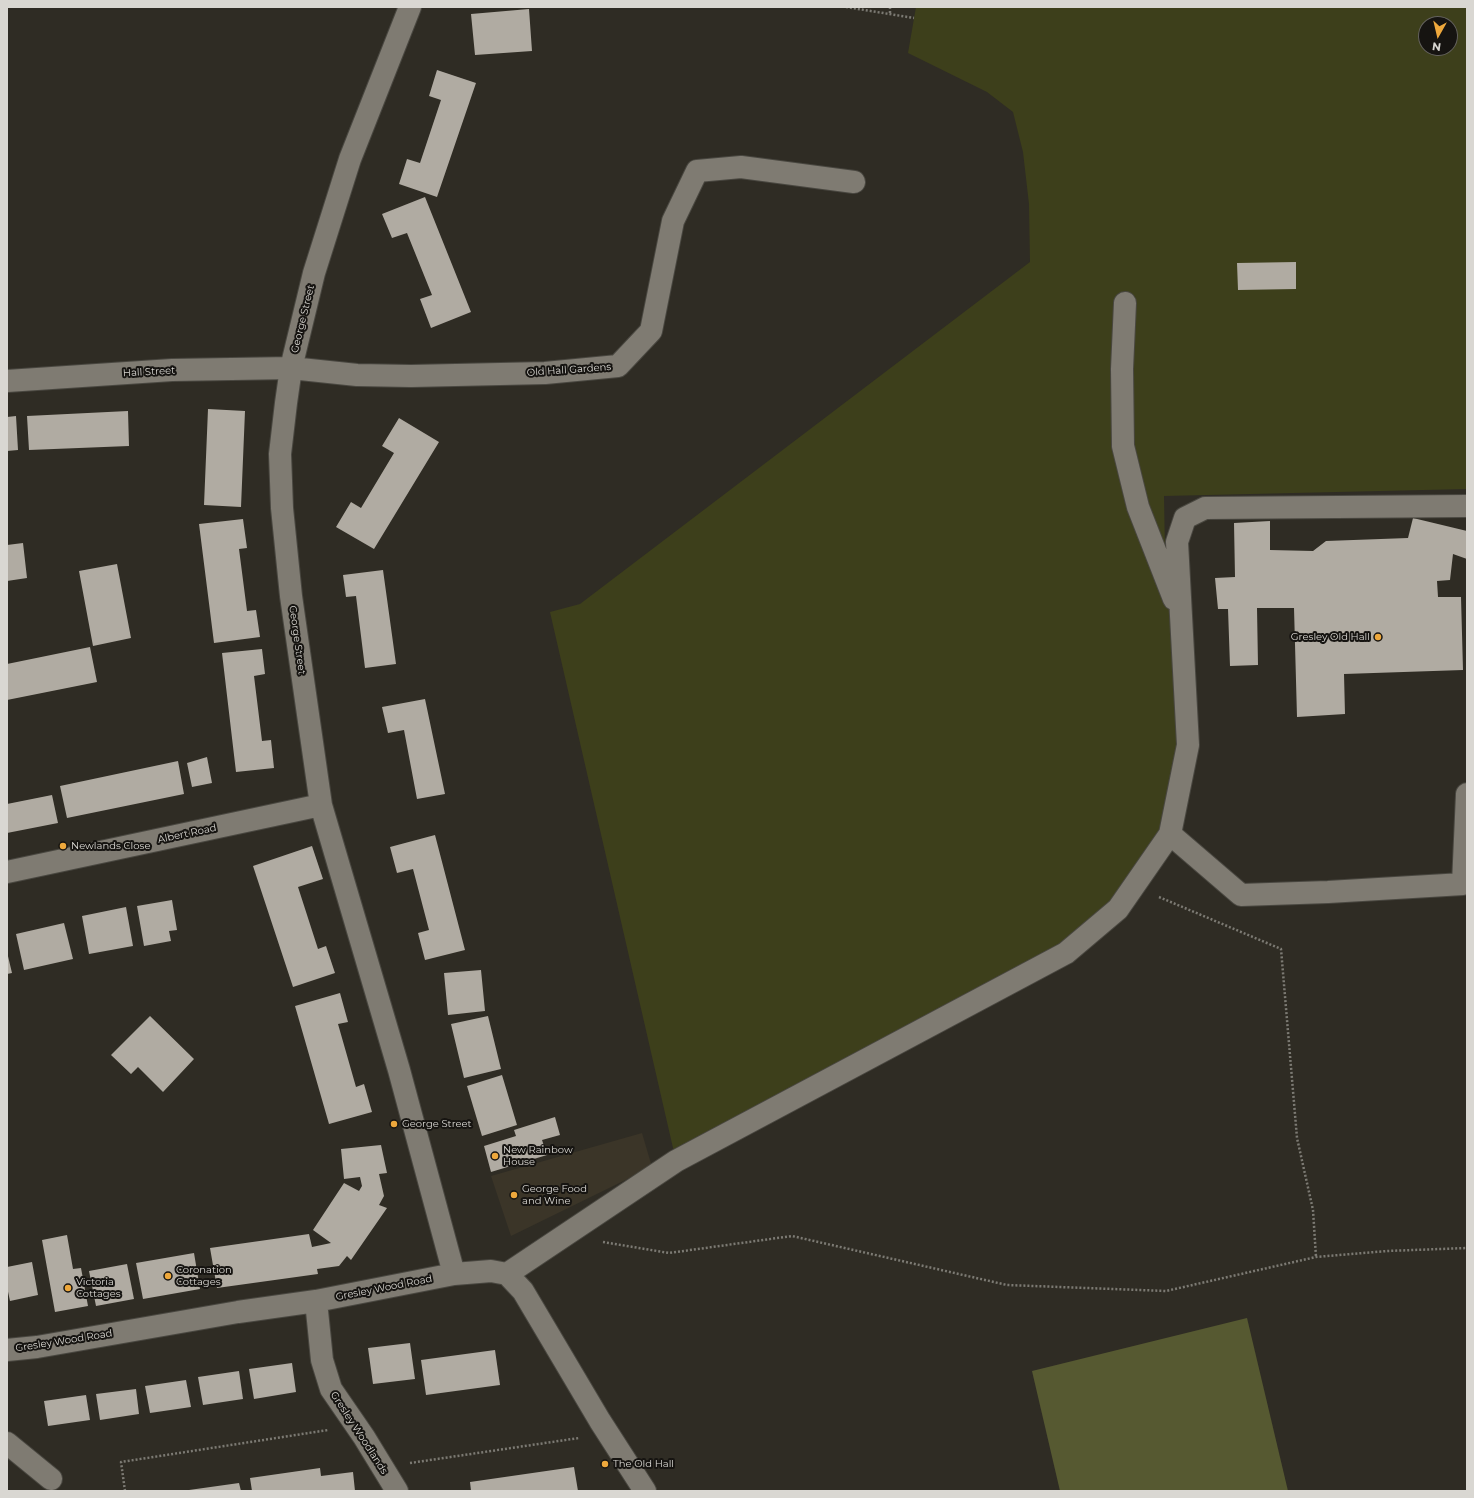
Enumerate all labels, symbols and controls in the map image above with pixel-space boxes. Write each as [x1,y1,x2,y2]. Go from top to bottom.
north arrow [1418,16,1458,56]
text: N [1431,39,1442,54]
street label: George Street [289,284,317,354]
street label: Old Hall Gardens [526,361,612,379]
street label: Hall Street [123,365,175,379]
street label: George Street [286,605,308,675]
place label: Gresley Old Hall [1291,631,1370,643]
marker: Gresley Old Hall [1373,632,1383,642]
street label: Albert Road [157,822,217,846]
place label: Newlands Close [71,840,150,852]
marker: Newlands Close [58,841,68,851]
place label: George Street [402,1118,472,1130]
marker: George Street [389,1119,399,1129]
place label: New Rainbow House [503,1144,573,1168]
marker: New Rainbow House [490,1151,500,1161]
place label: George Food and Wine [522,1183,587,1206]
marker: George Food and Wine [509,1190,519,1200]
place label: Coronation Cottages [176,1264,232,1288]
marker: Coronation Cottages [163,1271,173,1281]
street label: Gresley Wood Road [335,1273,433,1303]
place label: Victoria Cottages [76,1276,121,1300]
marker: Victoria Cottages [63,1283,73,1293]
street label: Gresley Wood Road [15,1327,113,1355]
street label: Gresley Woodlands [328,1389,390,1477]
place label: The Old Hall [613,1458,674,1470]
marker: The Old Hall [600,1459,610,1469]

